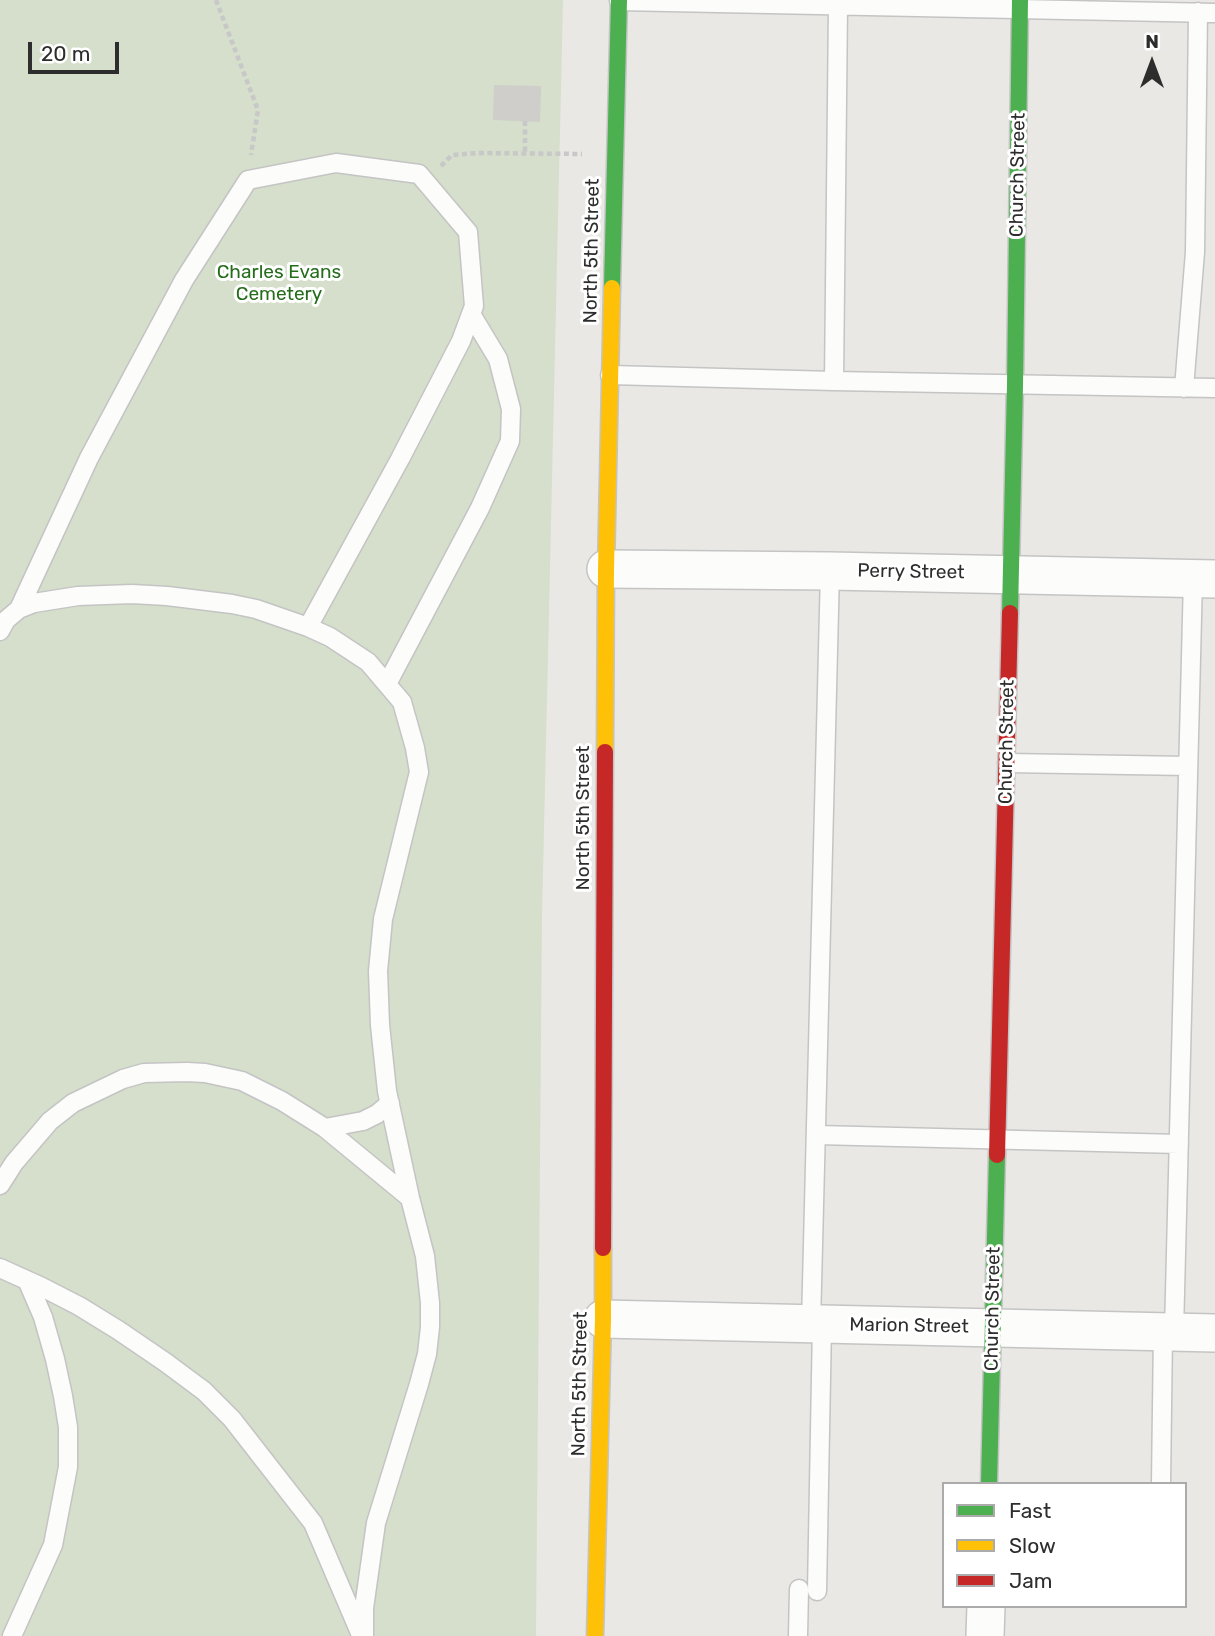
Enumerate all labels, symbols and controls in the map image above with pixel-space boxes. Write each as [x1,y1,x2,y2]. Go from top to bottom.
scale bar [32,28,122,72]
north arrow [1117,28,1187,98]
text: N [1145,30,1159,53]
text: 20 m [41,41,90,66]
street label: Church Street [1006,113,1030,237]
street label: North 5th Street [579,178,605,324]
park label: Charles Evans Cemetery [217,262,341,306]
street label: Perry Street [857,560,965,584]
street label: Church Street [995,680,1019,804]
street label: North 5th Street [573,746,595,890]
street label: Church Street [981,1247,1005,1371]
street label: North 5th Street [567,1311,593,1457]
street label: Marion Street [849,1314,969,1338]
legend [942,1482,1187,1608]
text: Fast [1009,1498,1051,1523]
text: Slow [1009,1533,1056,1558]
text: Jam [1009,1568,1053,1593]

